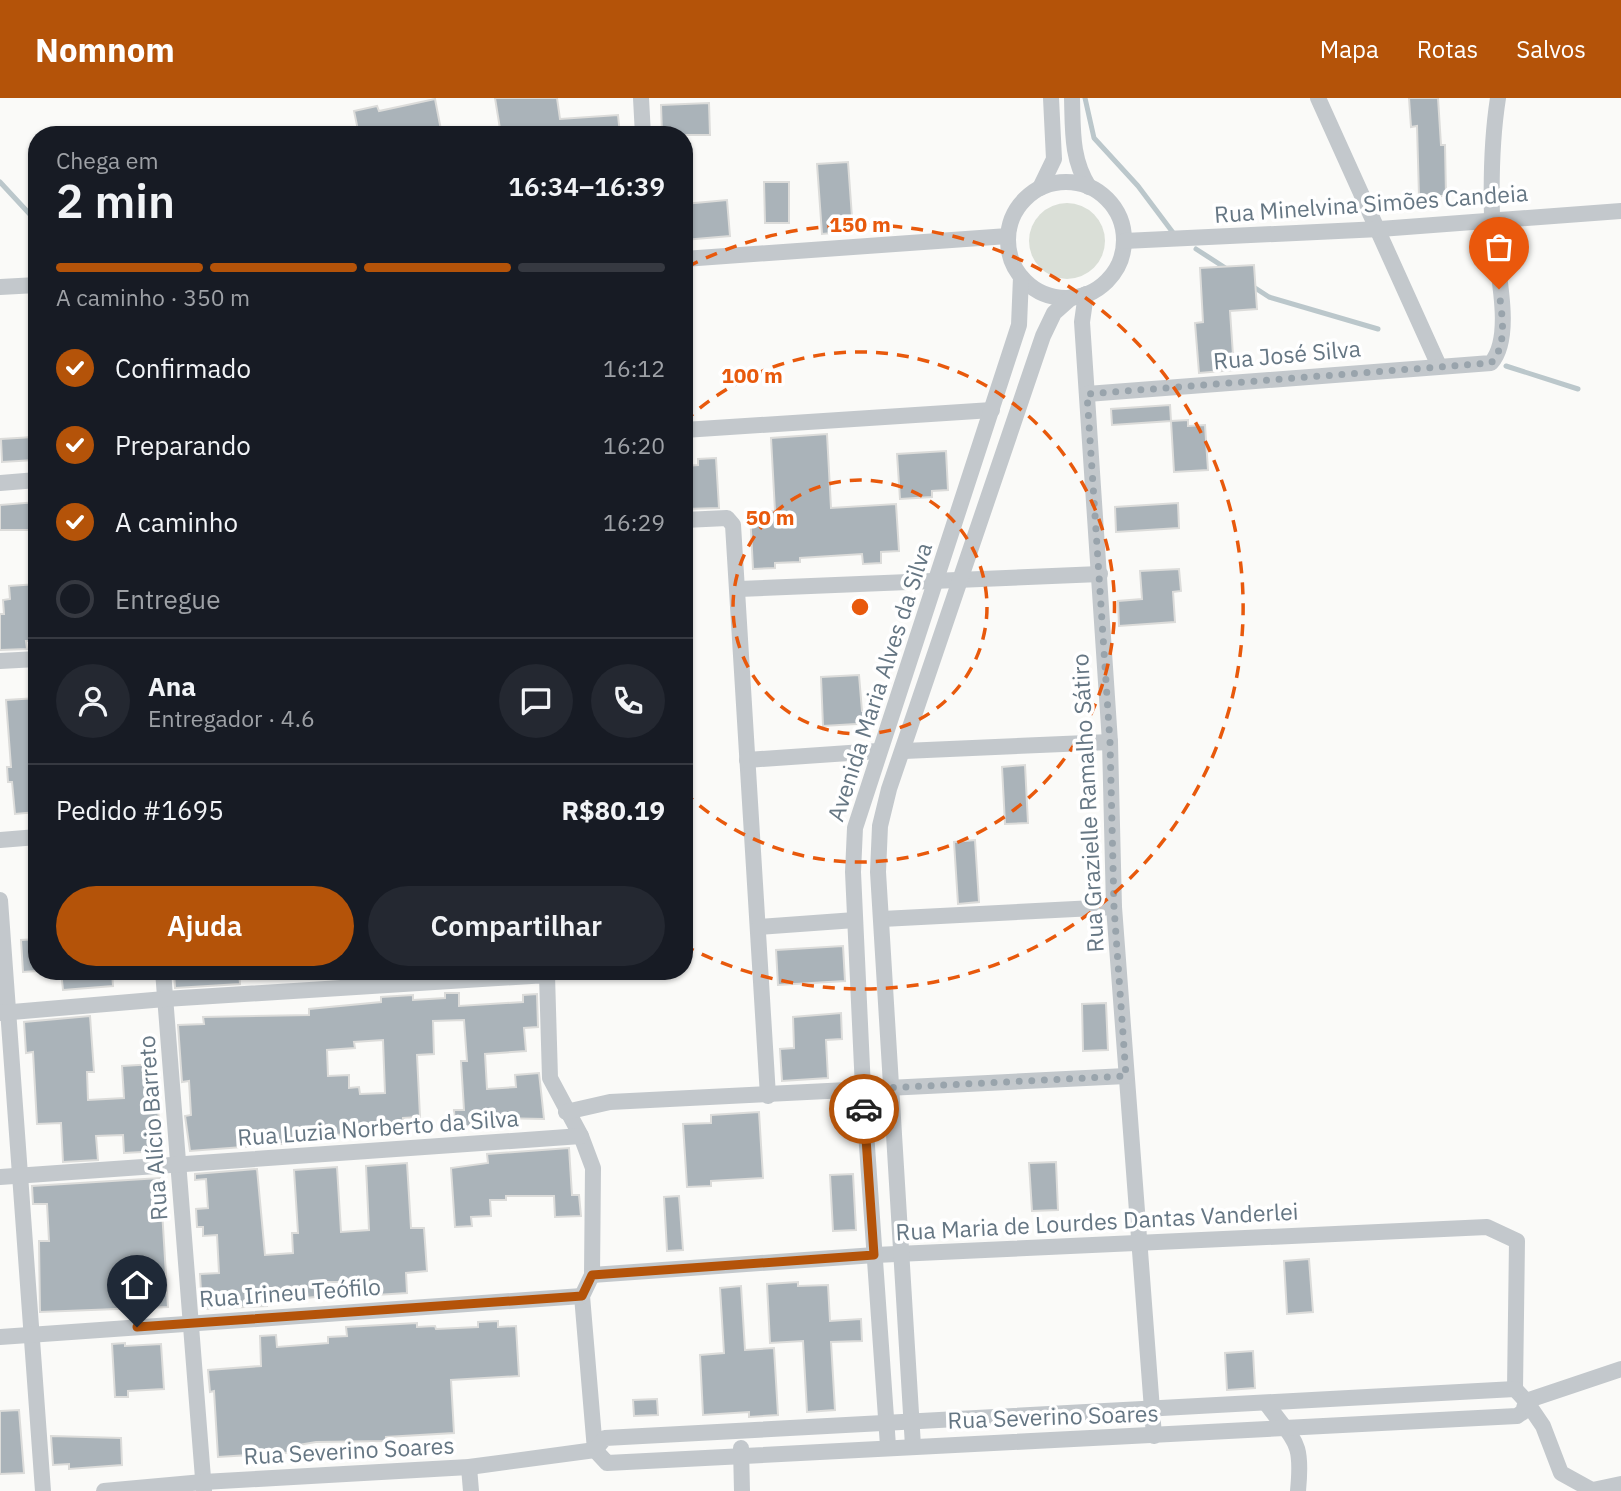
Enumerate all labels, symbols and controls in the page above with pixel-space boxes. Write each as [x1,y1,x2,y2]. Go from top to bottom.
text: Nomnom [35,28,175,71]
text: Mapa [1320,33,1379,65]
text: Rotas [1417,33,1478,65]
text: Salvos [1516,33,1586,65]
text: Chega em [56,145,158,175]
text: 16:34–16:39 [508,169,665,203]
text: 2 min [56,171,175,231]
street label: Rua Minelvina Simões Candeia [1213,177,1529,229]
text: 150 m [829,210,891,238]
pin [1469,217,1529,289]
icon: bag [1480,228,1518,266]
text: A caminho · 350 m [56,282,250,312]
street label: Rua José Silva [1212,333,1362,375]
icon: check [56,349,94,387]
text: Confirmado [115,351,251,385]
text: 16:12 [603,353,665,383]
text: 100 m [721,361,783,389]
icon: check [56,426,94,464]
text: Preparando [115,428,251,462]
text: 16:20 [603,430,665,460]
icon: check [56,503,94,541]
text: 50 m [746,503,794,531]
text: A caminho [115,505,238,539]
text: 16:29 [603,507,665,537]
street label: Avenida Maria Alves da Silva [820,538,938,825]
text: Entregue [115,582,220,616]
centre of rings [848,595,872,619]
street label: Rua Grazielle Ramalho Sátiro [1064,653,1110,953]
button: person [56,664,130,738]
button: chat [499,664,573,738]
button: phone [591,664,665,738]
text: Ana [148,669,196,703]
text: Entregador · 4.6 [148,703,315,733]
text: Pedido #1695 [56,793,224,827]
text: R$80.19 [561,793,665,827]
button: Ajuda [56,886,354,966]
button: Compartilhar [368,886,665,966]
street label: Rua Alício Barreto [131,1035,173,1222]
courier [829,1074,899,1144]
icon: car [845,1090,883,1128]
street label: Rua Luzia Norberto da Silva [236,1102,520,1152]
street label: Rua Maria de Lourdes Dantas Vanderlei [895,1195,1299,1247]
pin [107,1255,167,1327]
icon: home [118,1266,156,1304]
street label: Rua Irineu Teófilo [198,1271,382,1313]
street label: Rua Severino Soares [947,1397,1159,1435]
street label: Rua Severino Soares [243,1429,455,1471]

